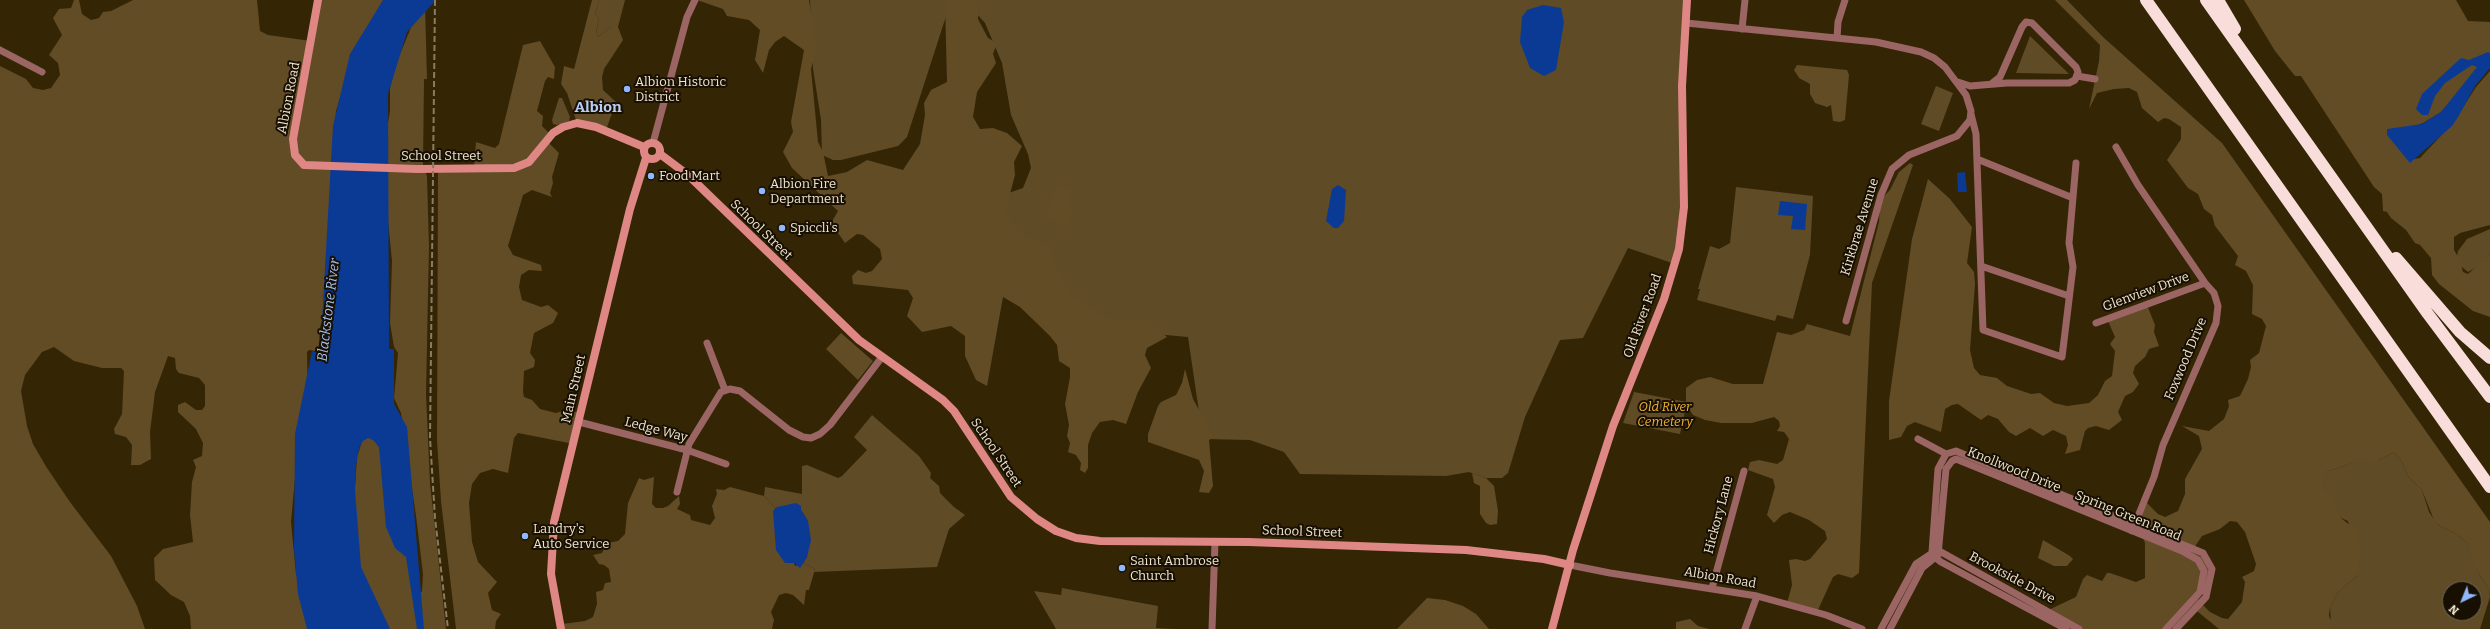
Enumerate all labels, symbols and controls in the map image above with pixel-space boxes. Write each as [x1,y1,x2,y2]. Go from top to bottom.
street label: Albion Road [274,61,304,135]
place label: Albion Historic District [635,74,726,105]
marker: Albion Historic District [622,84,632,94]
district label: Albion [574,99,622,117]
street label: School Street [401,148,481,164]
place label: Food Mart [659,168,720,184]
marker: Food Mart [646,171,656,181]
place label: Albion Fire Department [770,176,844,207]
street label: Kirkbrae Avenue [1838,176,1882,278]
marker: Albion Fire Department [757,186,767,196]
street label: School Street [727,197,795,263]
place label: Spiccli's [790,220,838,236]
marker: Spiccli's [777,223,787,233]
water label: Blackstone River [314,258,344,362]
street label: Glenview Drive [2101,269,2191,315]
street label: Old River Road [1621,272,1665,360]
street label: Foxwood Drive [2162,315,2210,403]
street label: Main Street [559,353,589,425]
park label: Old River Cemetery [1637,399,1693,430]
street label: Ledge Way [623,414,689,446]
street label: School Street [967,415,1025,491]
street label: Knollwood Drive [1965,444,2063,496]
street label: Hickory Lane [1701,474,1737,556]
street label: Spring Green Road [2073,488,2183,544]
place label: Landry's Auto Service [533,521,609,552]
street label: School Street [1262,523,1342,541]
marker: Landry's Auto Service [520,531,530,541]
street label: Brookside Drive [1966,549,2058,607]
place label: Saint Ambrose Church [1130,553,1219,584]
marker: Saint Ambrose Church [1117,563,1127,573]
street label: Albion Road [1683,564,1757,592]
north arrow [2442,581,2482,621]
text: N [2447,602,2462,617]

